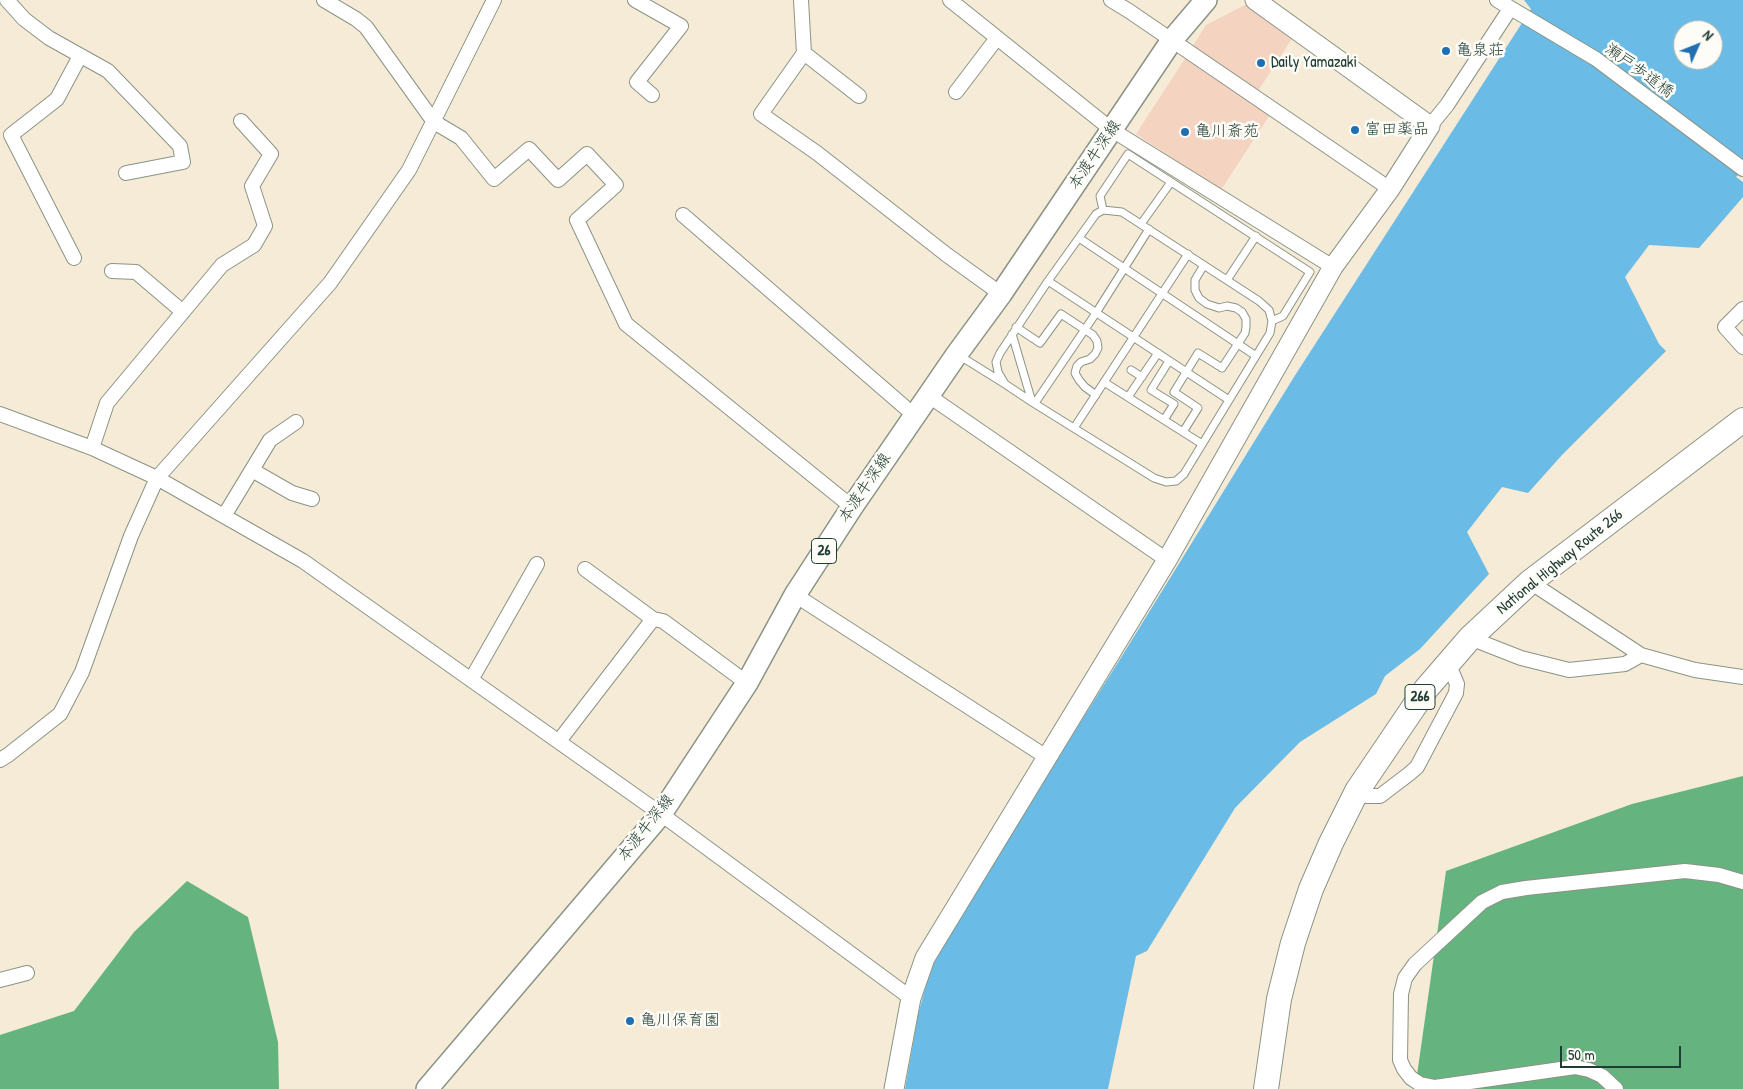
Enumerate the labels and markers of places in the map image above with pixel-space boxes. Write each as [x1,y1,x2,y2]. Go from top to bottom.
place label: 亀泉荘 [1456,41,1504,61]
marker: 亀泉荘 [1440,45,1452,57]
place label: Daily Yamazaki [1271,53,1357,73]
marker: Daily Yamazaki [1255,57,1267,69]
place label: 富田薬品 [1365,120,1429,140]
place label: 亀川斎苑 [1195,122,1259,142]
marker: 富田薬品 [1349,124,1361,136]
marker: 亀川斎苑 [1179,126,1191,138]
place label: 亀川保育園 [640,1011,720,1031]
marker: 亀川保育園 [624,1015,636,1027]

